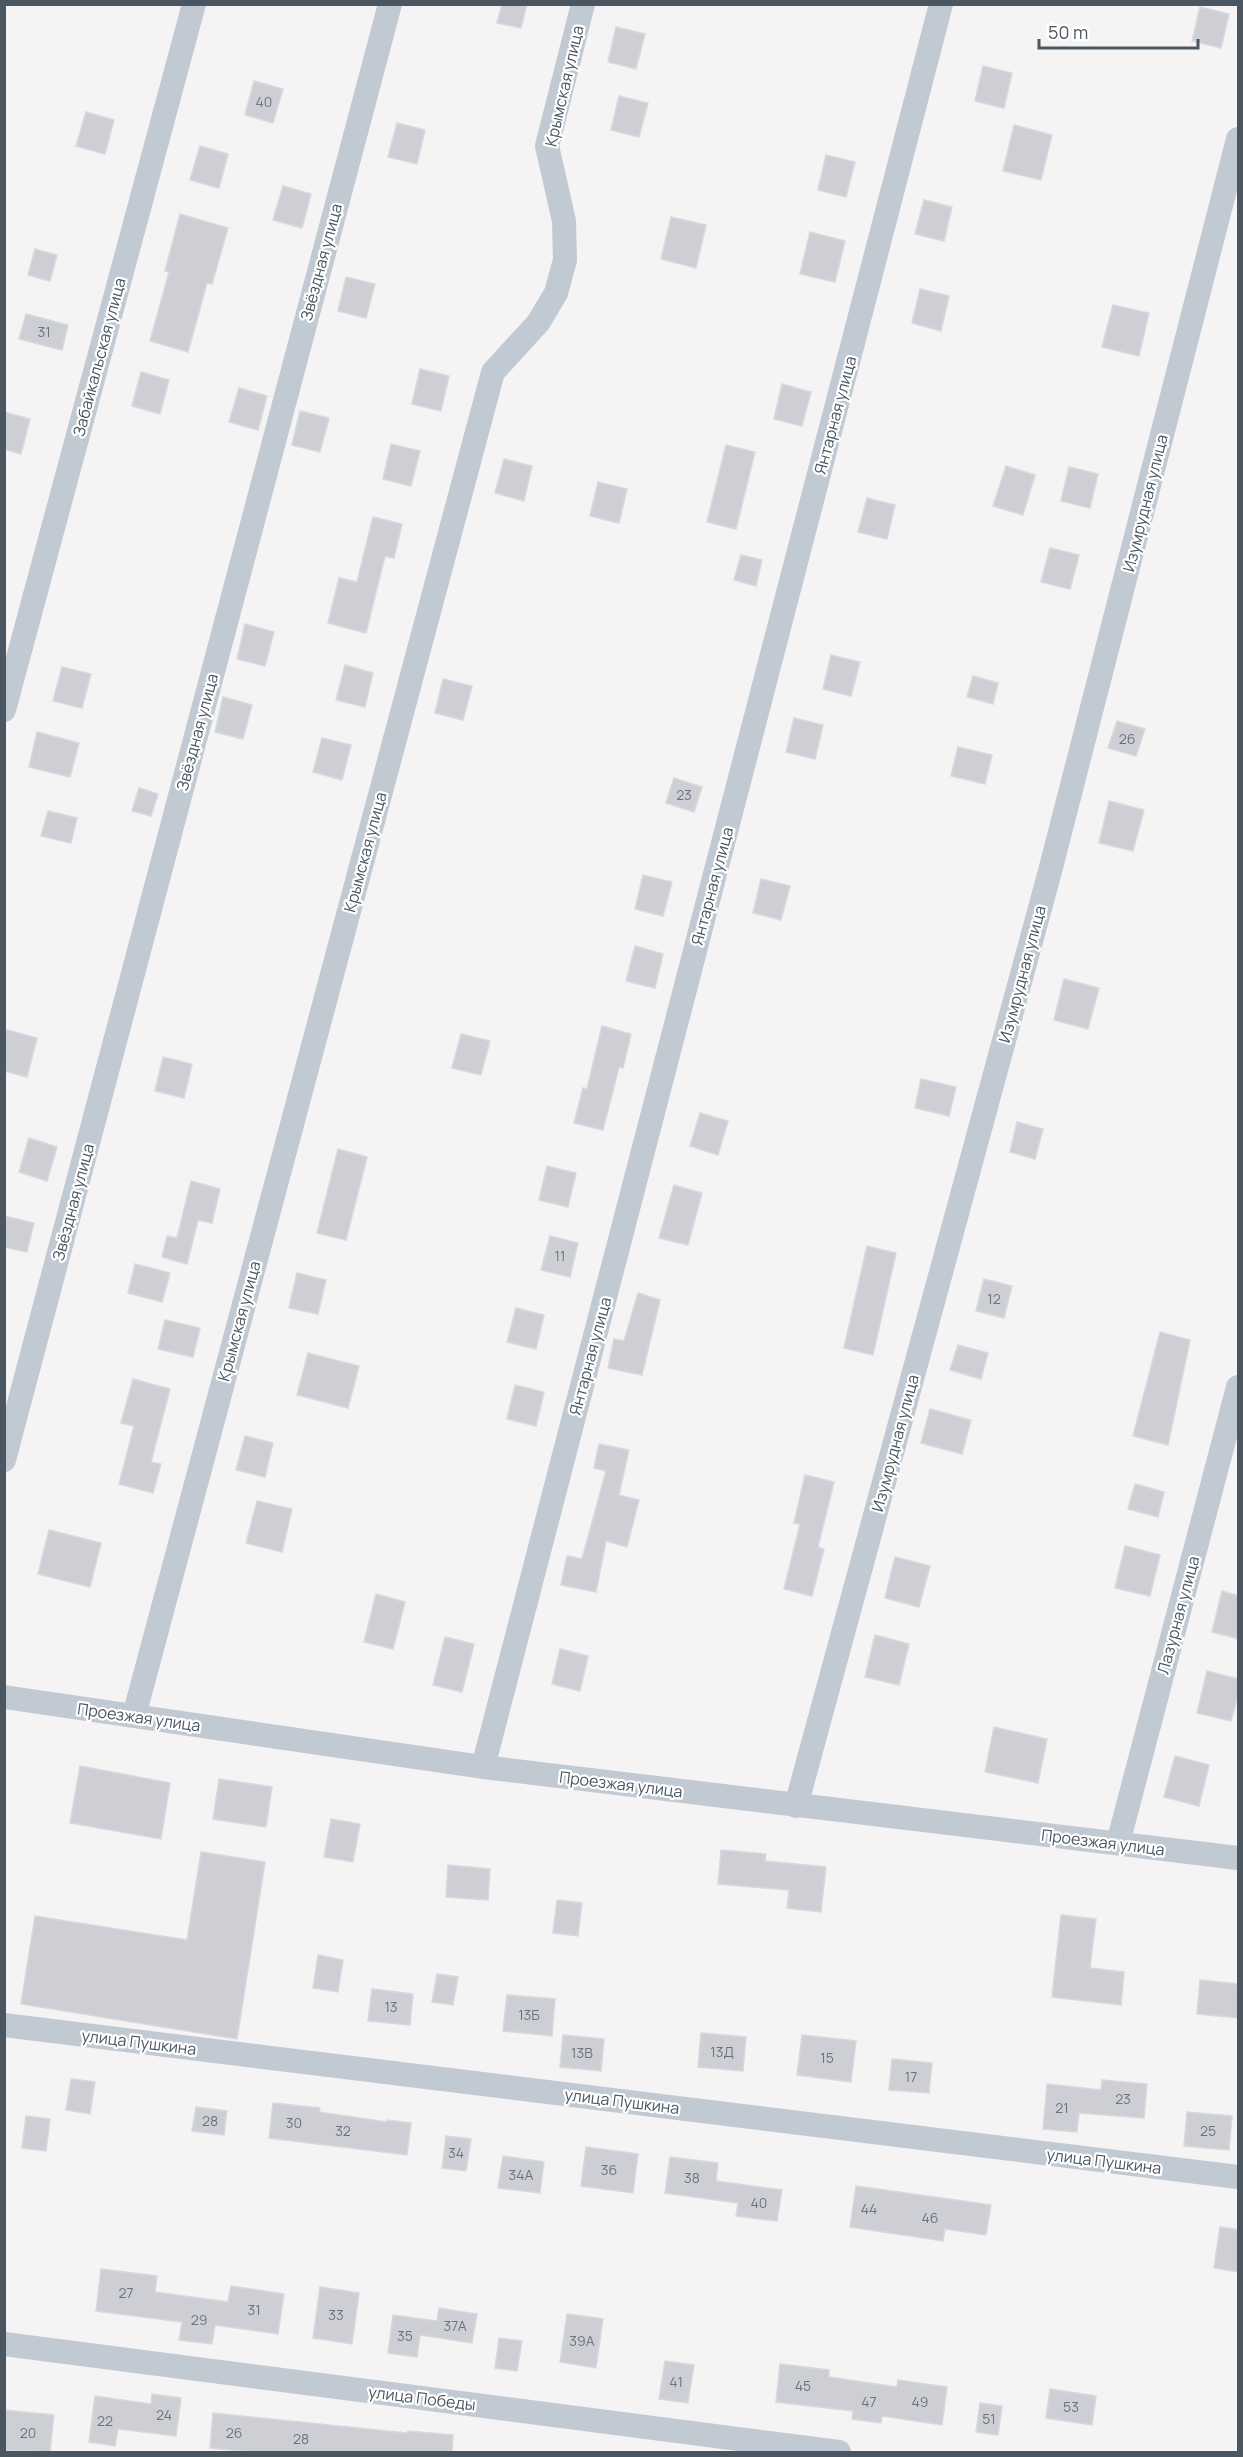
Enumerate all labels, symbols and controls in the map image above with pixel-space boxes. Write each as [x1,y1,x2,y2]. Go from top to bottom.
scale bar [1039,12,1198,50]
text: 50 m [1048,20,1088,44]
street label: Крымская улица [539,23,589,149]
house number: 40 [256,92,272,111]
street label: Звёздная улица [295,201,347,323]
street label: Забайкальская улица [67,275,131,439]
house number: 31 [37,322,51,341]
street label: Янтарная улица [809,354,861,476]
street label: Изумрудная улица [1117,432,1173,574]
street label: Звёздная улица [171,671,223,793]
house number: 26 [1119,729,1135,748]
house number: 23 [676,785,692,804]
street label: Крымская улица [338,789,392,915]
street label: Янтарная улица [686,825,738,947]
street label: Изумрудная улица [993,903,1051,1045]
street label: Звёздная улица [47,1141,99,1263]
house number: 11 [555,1246,565,1265]
street label: Крымская улица [212,1258,266,1384]
house number: 12 [987,1289,1001,1308]
street label: Янтарная улица [564,1295,616,1417]
street label: Изумрудная улица [866,1372,924,1514]
street label: Лазурная улица [1152,1553,1204,1677]
street label: Проезжая улица [76,1697,202,1737]
street label: Проезжая улица [558,1766,684,1802]
street label: Проезжая улица [1040,1824,1166,1860]
house number: 13 [384,1997,398,2016]
house number: 13Б [518,2005,540,2024]
street label: улица Пушкина [80,2024,198,2060]
house number: 13Д [710,2042,734,2061]
house number: 13В [571,2043,593,2062]
house number: 15 [820,2048,834,2067]
house number: 17 [905,2067,917,2086]
street label: улица Пушкина [563,2083,681,2119]
house number: 23 [1115,2089,1131,2108]
house number: 21 [1055,2098,1069,2117]
house number: 28 [202,2111,218,2130]
house number: 30 [286,2113,302,2132]
house number: 32 [335,2121,351,2140]
house number: 25 [1200,2121,1216,2140]
house number: 34 [448,2143,464,2162]
street label: улица Пушкина [1045,2143,1163,2179]
house number: 36 [601,2160,617,2179]
house number: 34А [508,2165,534,2184]
house number: 38 [684,2168,700,2187]
house number: 40 [751,2193,767,2212]
house number: 44 [861,2199,877,2218]
house number: 46 [922,2208,938,2227]
house number: 27 [118,2283,134,2302]
house number: 31 [247,2300,261,2319]
house number: 33 [328,2305,344,2324]
house number: 29 [191,2310,207,2329]
house number: 37А [443,2316,467,2335]
house number: 35 [397,2326,413,2345]
house number: 39А [569,2331,595,2350]
house number: 41 [669,2372,683,2391]
house number: 45 [795,2376,811,2395]
street label: улица Победы [367,2381,477,2415]
house number: 47 [861,2392,877,2411]
house number: 49 [912,2392,928,2411]
house number: 53 [1063,2397,1079,2416]
house number: 24 [156,2405,172,2424]
house number: 51 [982,2409,996,2428]
house number: 22 [97,2411,113,2430]
house number: 20 [20,2423,36,2442]
house number: 26 [226,2423,242,2442]
house number: 28 [293,2429,309,2448]

